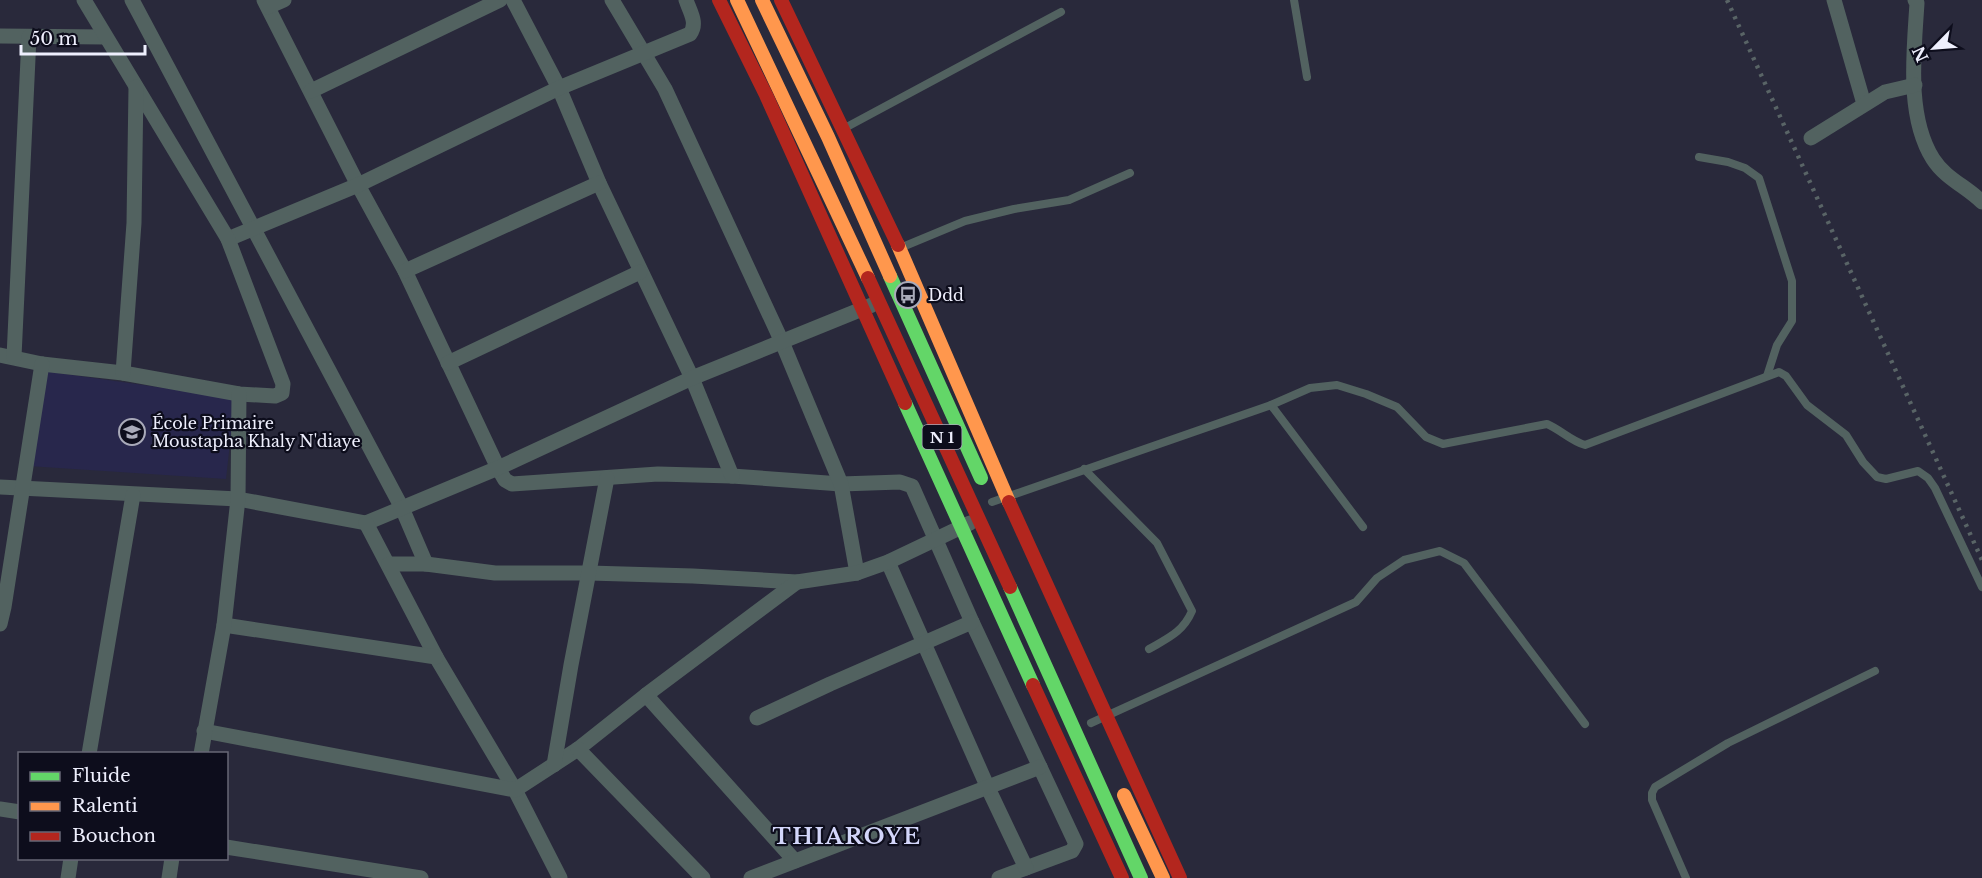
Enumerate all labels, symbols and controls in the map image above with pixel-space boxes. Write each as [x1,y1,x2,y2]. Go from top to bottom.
scale bar [21,18,146,56]
north arrow [1904,18,1964,78]
text: 50 m [30,28,78,50]
text: N [1908,43,1933,65]
bus stop icon: Ddd [893,280,923,310]
place label: Ddd [928,285,964,305]
place label: École Primaire Moustapha Khaly N'diaye [152,413,361,451]
school or university icon: École Primaire Moustapha Khaly N'diaye [117,417,147,447]
road number: N 1 [922,425,962,449]
legend [18,752,228,860]
text: Fluide [72,765,131,787]
text: Ralenti [72,795,138,817]
district label: THIAROYE [772,823,922,850]
text: Bouchon [72,825,156,847]

